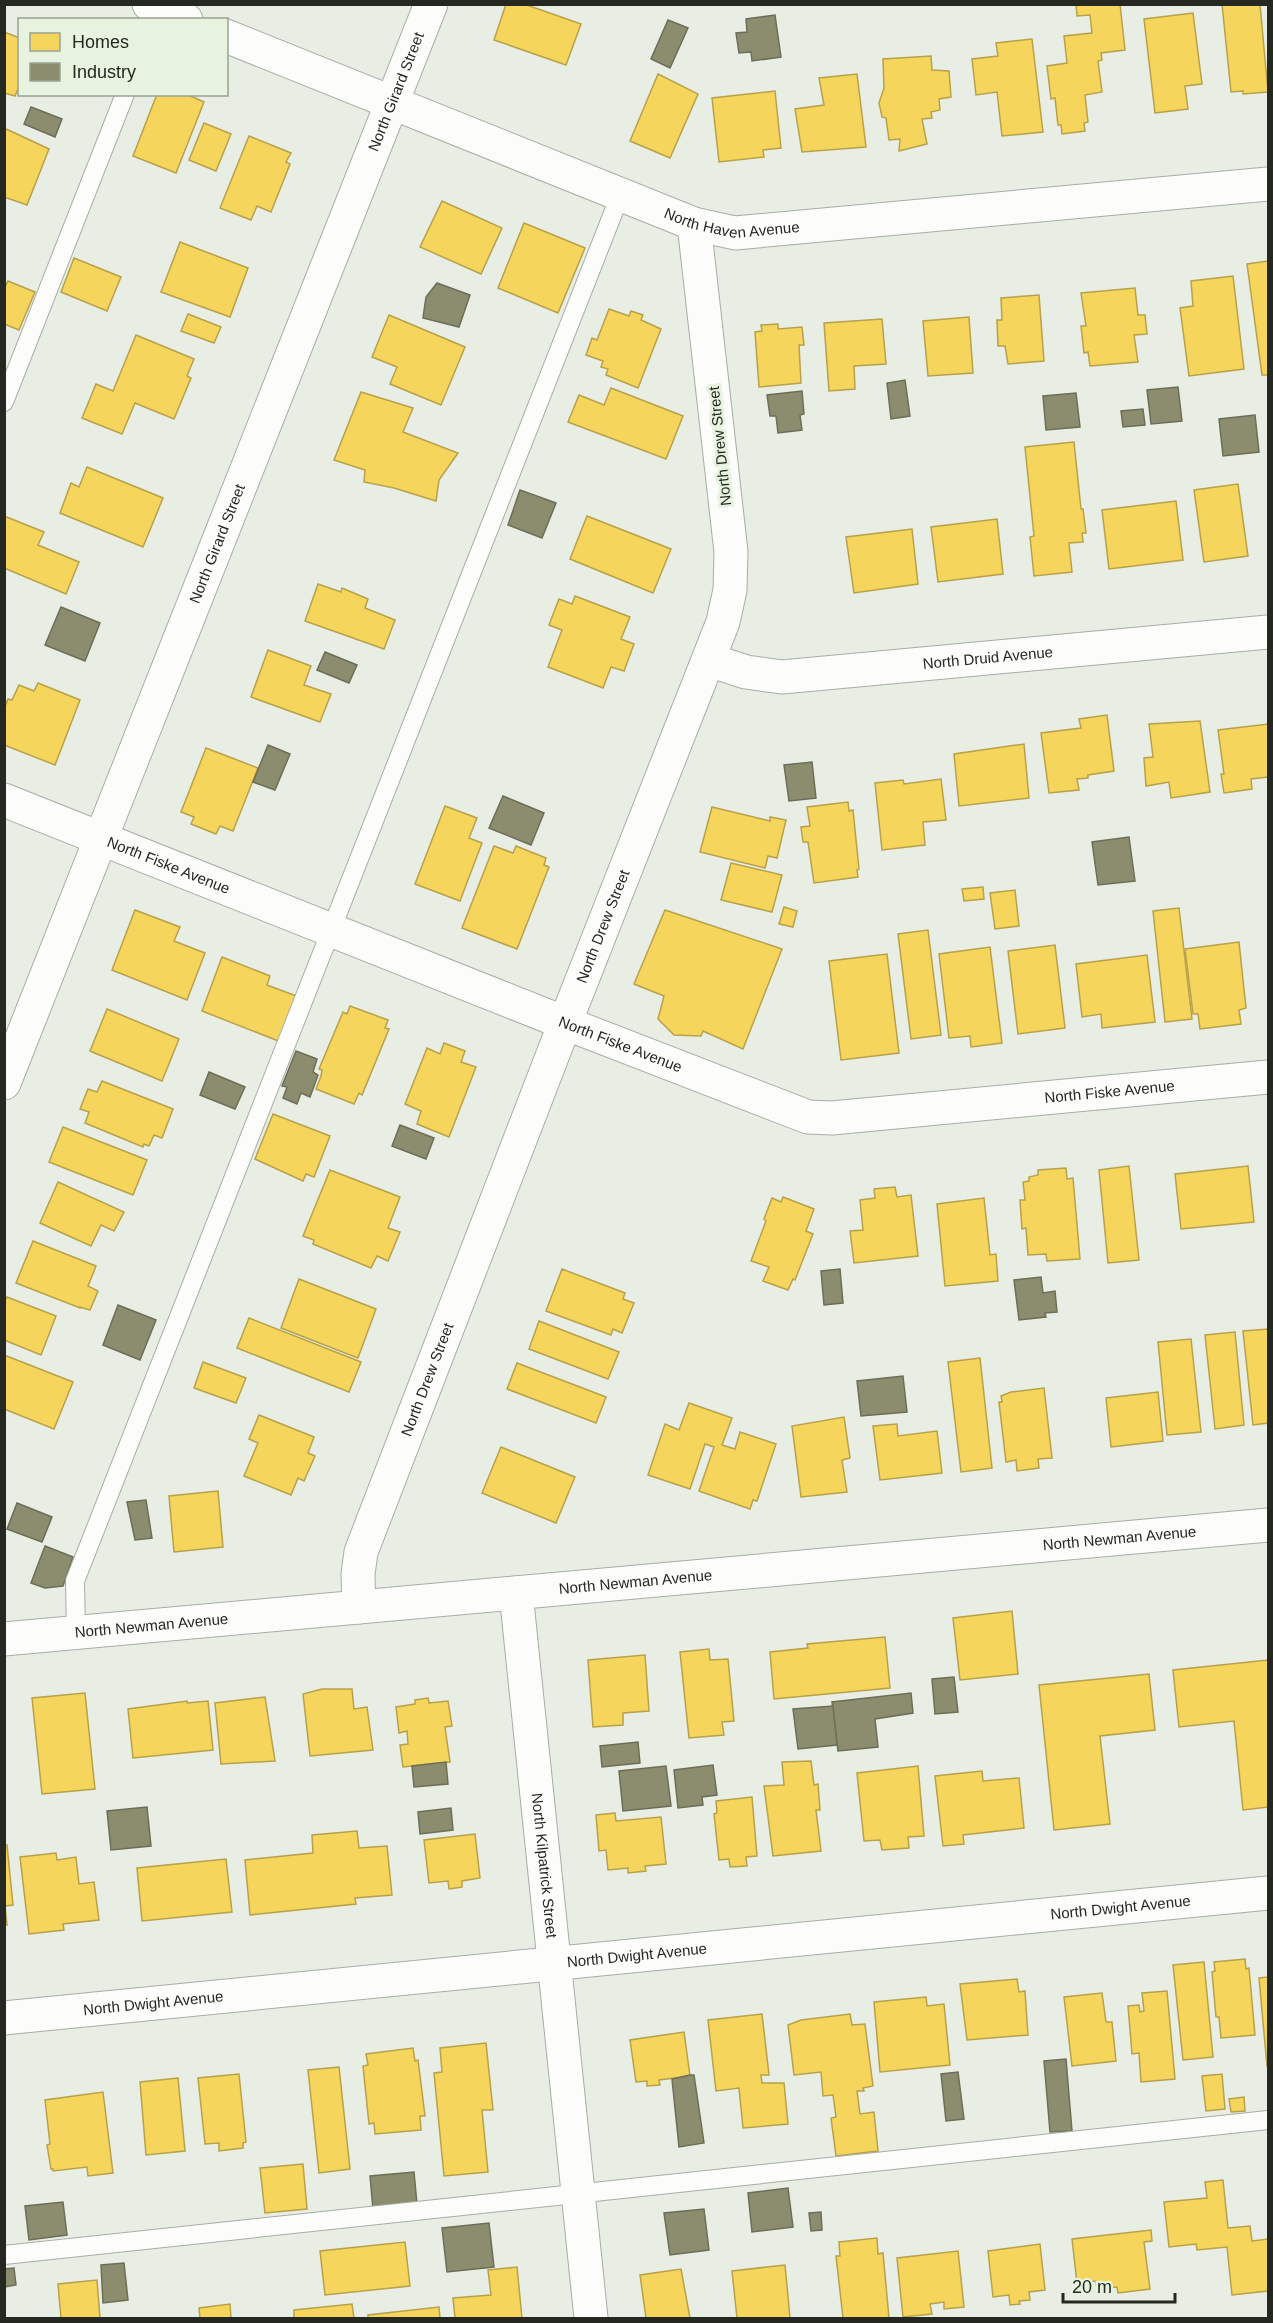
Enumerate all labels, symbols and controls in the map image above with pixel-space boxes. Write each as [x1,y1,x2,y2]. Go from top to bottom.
legend [18,18,228,96]
street label: North Girard Street [365,29,427,154]
text: Homes [72,32,129,52]
text: Industry [72,62,136,82]
street label: North Haven Avenue [662,204,800,241]
street label: North Drew Street [705,385,734,507]
street label: North Girard Street [186,481,248,606]
street label: North Druid Avenue [922,643,1054,672]
street label: North Fiske Avenue [105,833,233,897]
street label: North Drew Street [573,866,633,985]
street label: North Fiske Avenue [556,1012,684,1075]
street label: North Fiske Avenue [1044,1077,1175,1106]
street label: North Drew Street [397,1320,457,1439]
street label: North Newman Avenue [1042,1523,1197,1553]
street label: North Newman Avenue [558,1566,713,1597]
street label: North Newman Avenue [74,1610,229,1641]
street label: North Kilpatrick Street [529,1792,561,1940]
street label: North Dwight Avenue [1050,1892,1191,1922]
street label: North Dwight Avenue [566,1940,708,1970]
street label: North Dwight Avenue [82,1987,224,2018]
scale bar [1063,2266,1176,2304]
text: 20 m [1072,2277,1112,2297]

